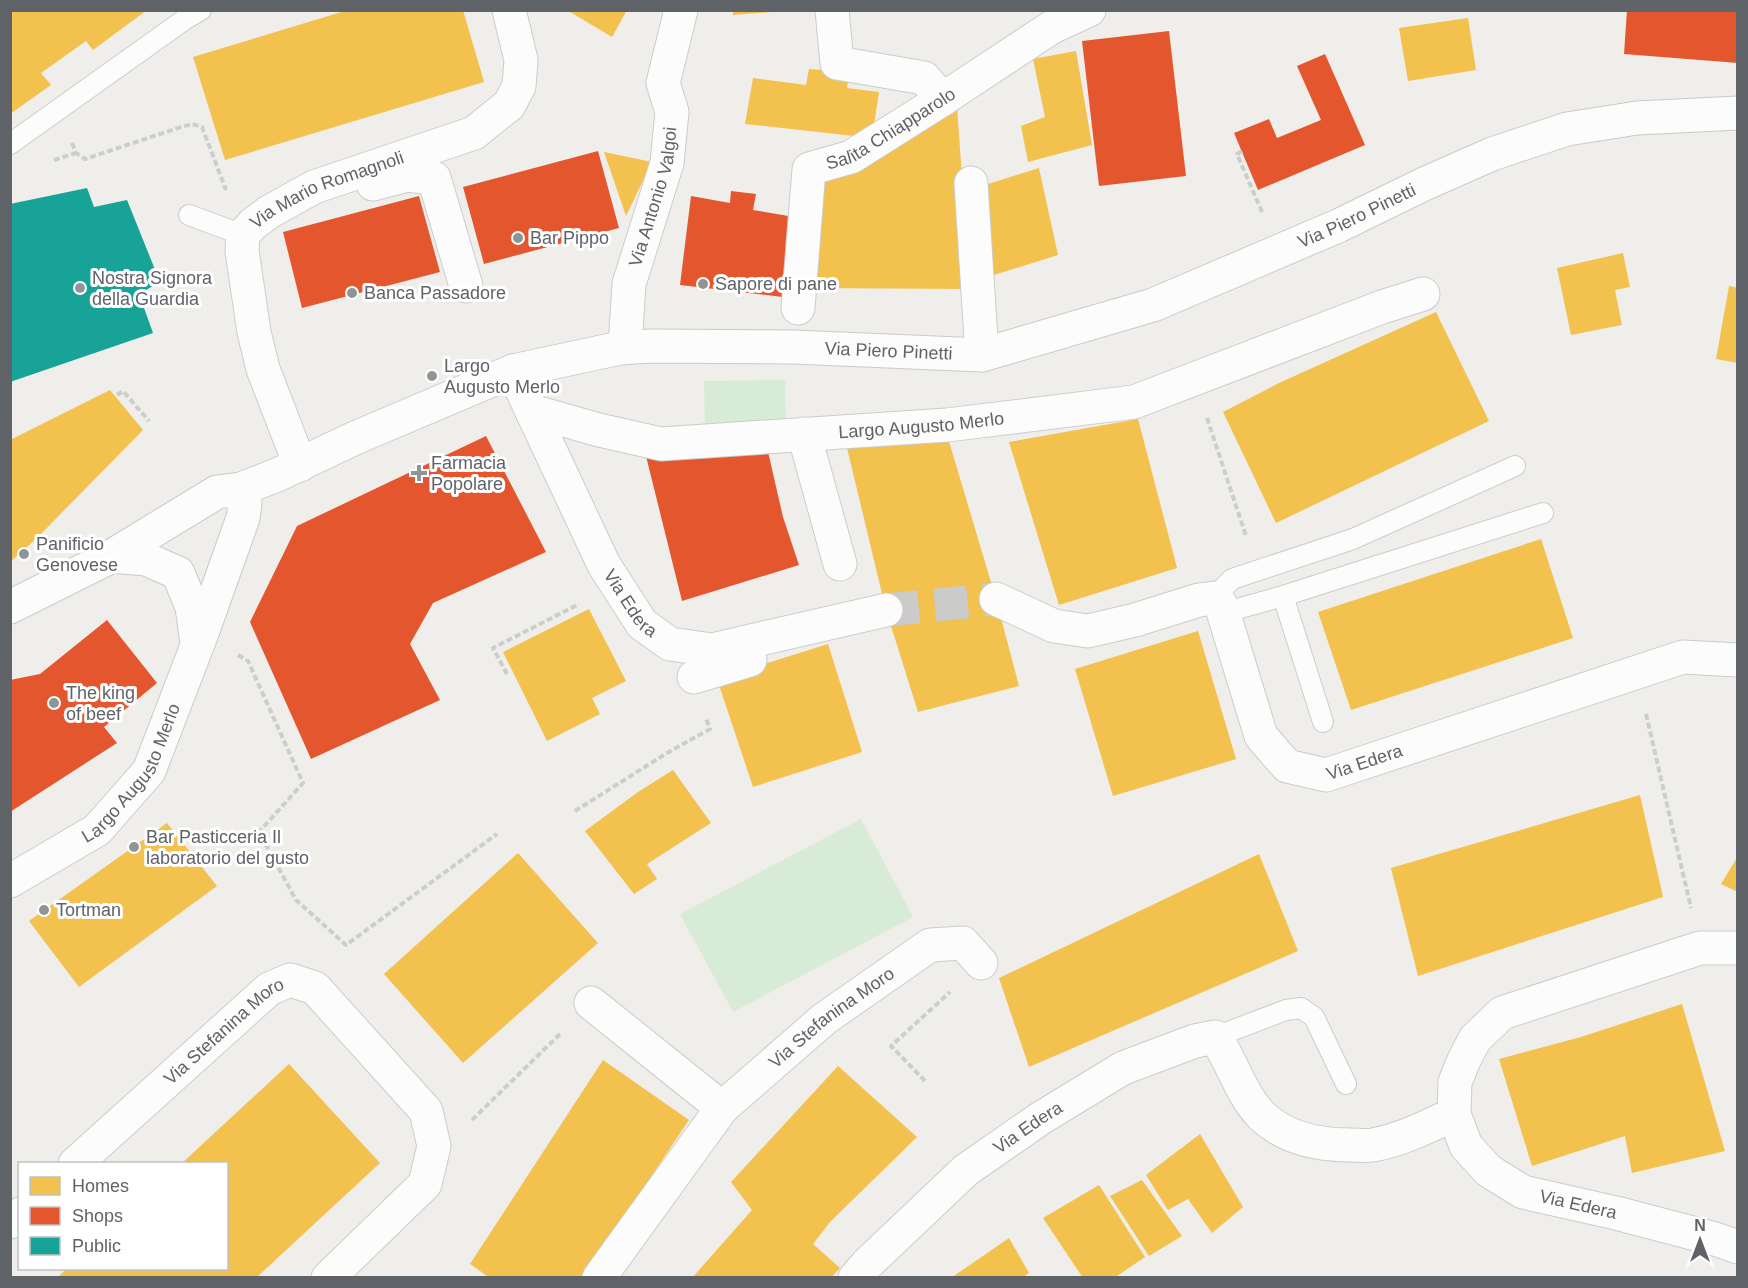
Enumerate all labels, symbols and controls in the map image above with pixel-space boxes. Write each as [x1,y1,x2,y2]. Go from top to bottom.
street label: Salita Chiapparolo [824,84,959,174]
street label: Via Antonio Valgoi [625,126,680,269]
street label: Via Mario Romagnoli [246,147,406,233]
street label: Via Piero Pinetti [1295,180,1419,252]
place label: Bar Pippo [530,228,609,248]
marker: Bar Pippo [511,231,525,245]
place label: Nostra Signora della Guardia [92,268,213,309]
place label: Sapore di pane [715,274,837,294]
marker: Sapore di pane [696,277,710,291]
marker: Nostra Signora della Guardia [73,281,87,295]
place label: Banca Passadore [364,283,506,303]
marker: Banca Passadore [345,286,359,300]
street label: Via Piero Pinetti [824,338,953,364]
place label: Largo Augusto Merlo [444,356,560,397]
marker: Largo Augusto Merlo [425,369,439,383]
street label: Largo Augusto Merlo [838,408,1005,442]
place label: Farmacia Popolare [431,453,507,494]
marker: Farmacia Popolare [412,466,426,480]
place label: Panificio Genovese [36,534,118,575]
marker: Panificio Genovese [17,547,31,561]
street label: Via Edera [600,566,662,642]
place label: The king of beef [66,683,135,724]
marker: The king of beef [47,696,61,710]
street label: Largo Augusto Merlo [78,701,184,847]
street label: Via Edera [1324,740,1406,784]
place label: Bar Pasticceria Il laboratorio del gusto [146,827,309,868]
marker: Bar Pasticceria Il laboratorio del gusto [127,840,141,854]
place label: Tortman [56,900,121,920]
marker: Tortman [37,903,51,917]
street label: Via Stefanina Moro [765,963,898,1072]
street label: Via Stefanina Moro [160,974,287,1089]
street label: Via Edera [990,1097,1067,1158]
legend [18,1162,228,1270]
text: Homes [72,1176,129,1196]
street label: Via Edera [1538,1186,1620,1223]
text: Shops [72,1206,123,1226]
north arrow [1670,1210,1730,1270]
text: N [1694,1217,1706,1234]
text: Public [72,1236,121,1256]

